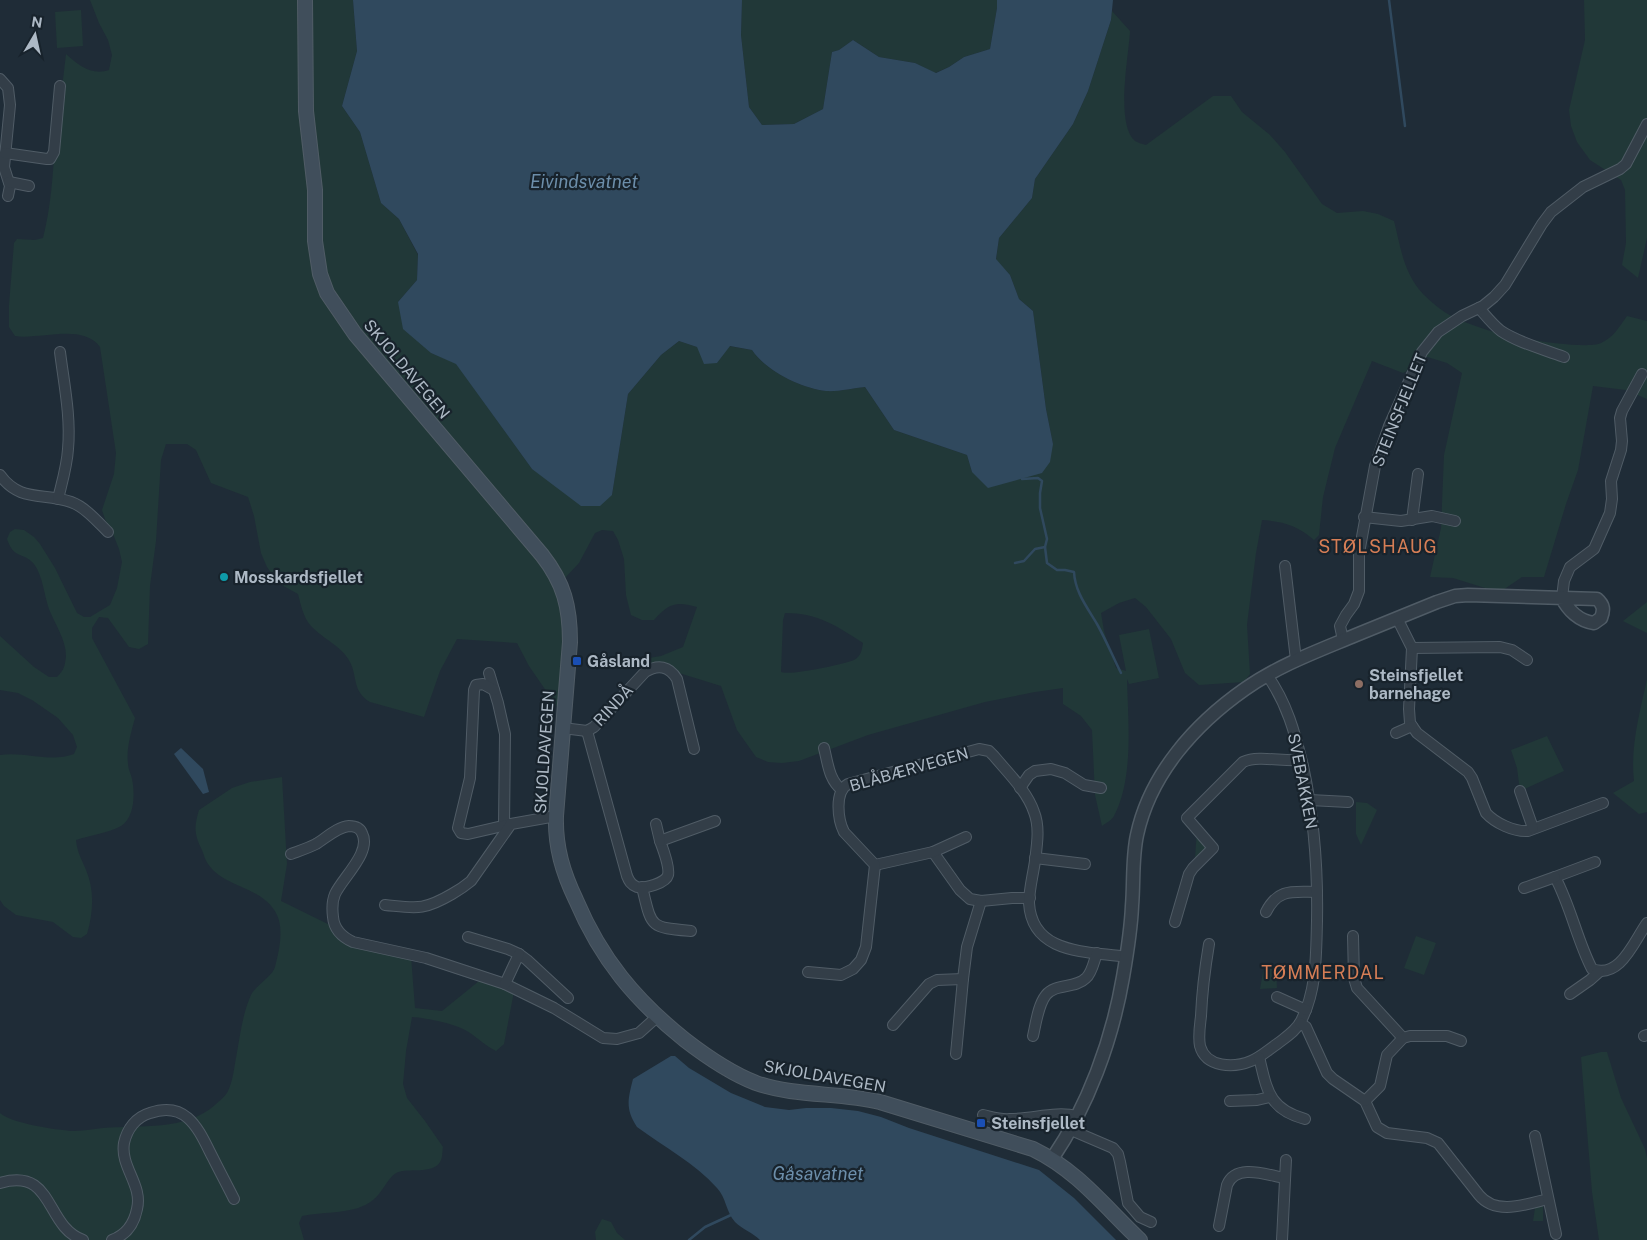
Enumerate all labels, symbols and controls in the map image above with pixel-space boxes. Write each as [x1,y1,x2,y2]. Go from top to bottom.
north arrow [10,10,60,60]
text: N [30,13,44,31]
water label: Eivindsvatnet [530,171,638,192]
street label: SKJOLDAVEGEN [360,316,454,423]
street label: STEINSFJELLET [1368,350,1431,470]
district label: STØLSHAUG [1318,536,1438,557]
place label: Mosskardsfjellet [234,568,363,587]
marker: Mosskardsfjellet [218,571,230,583]
place label: Gåsland [587,652,650,671]
marker: Gåsland [571,655,583,667]
place label: Steinsfjellet barnehage [1369,666,1464,703]
marker: Steinsfjellet barnehage [1353,678,1365,690]
street label: RINDÅ [588,679,637,730]
street label: SKJOLDAVEGEN [531,690,558,814]
street label: SVEBAKKEN [1284,732,1321,831]
street label: BLÅBÆRVEGEN [847,741,971,796]
district label: TØMMERDAL [1261,962,1385,983]
street label: SKJOLDAVEGEN [762,1056,887,1097]
place label: Steinsfjellet [991,1114,1086,1133]
marker: Steinsfjellet [975,1117,987,1129]
water label: Gåsavatnet [772,1163,864,1184]

